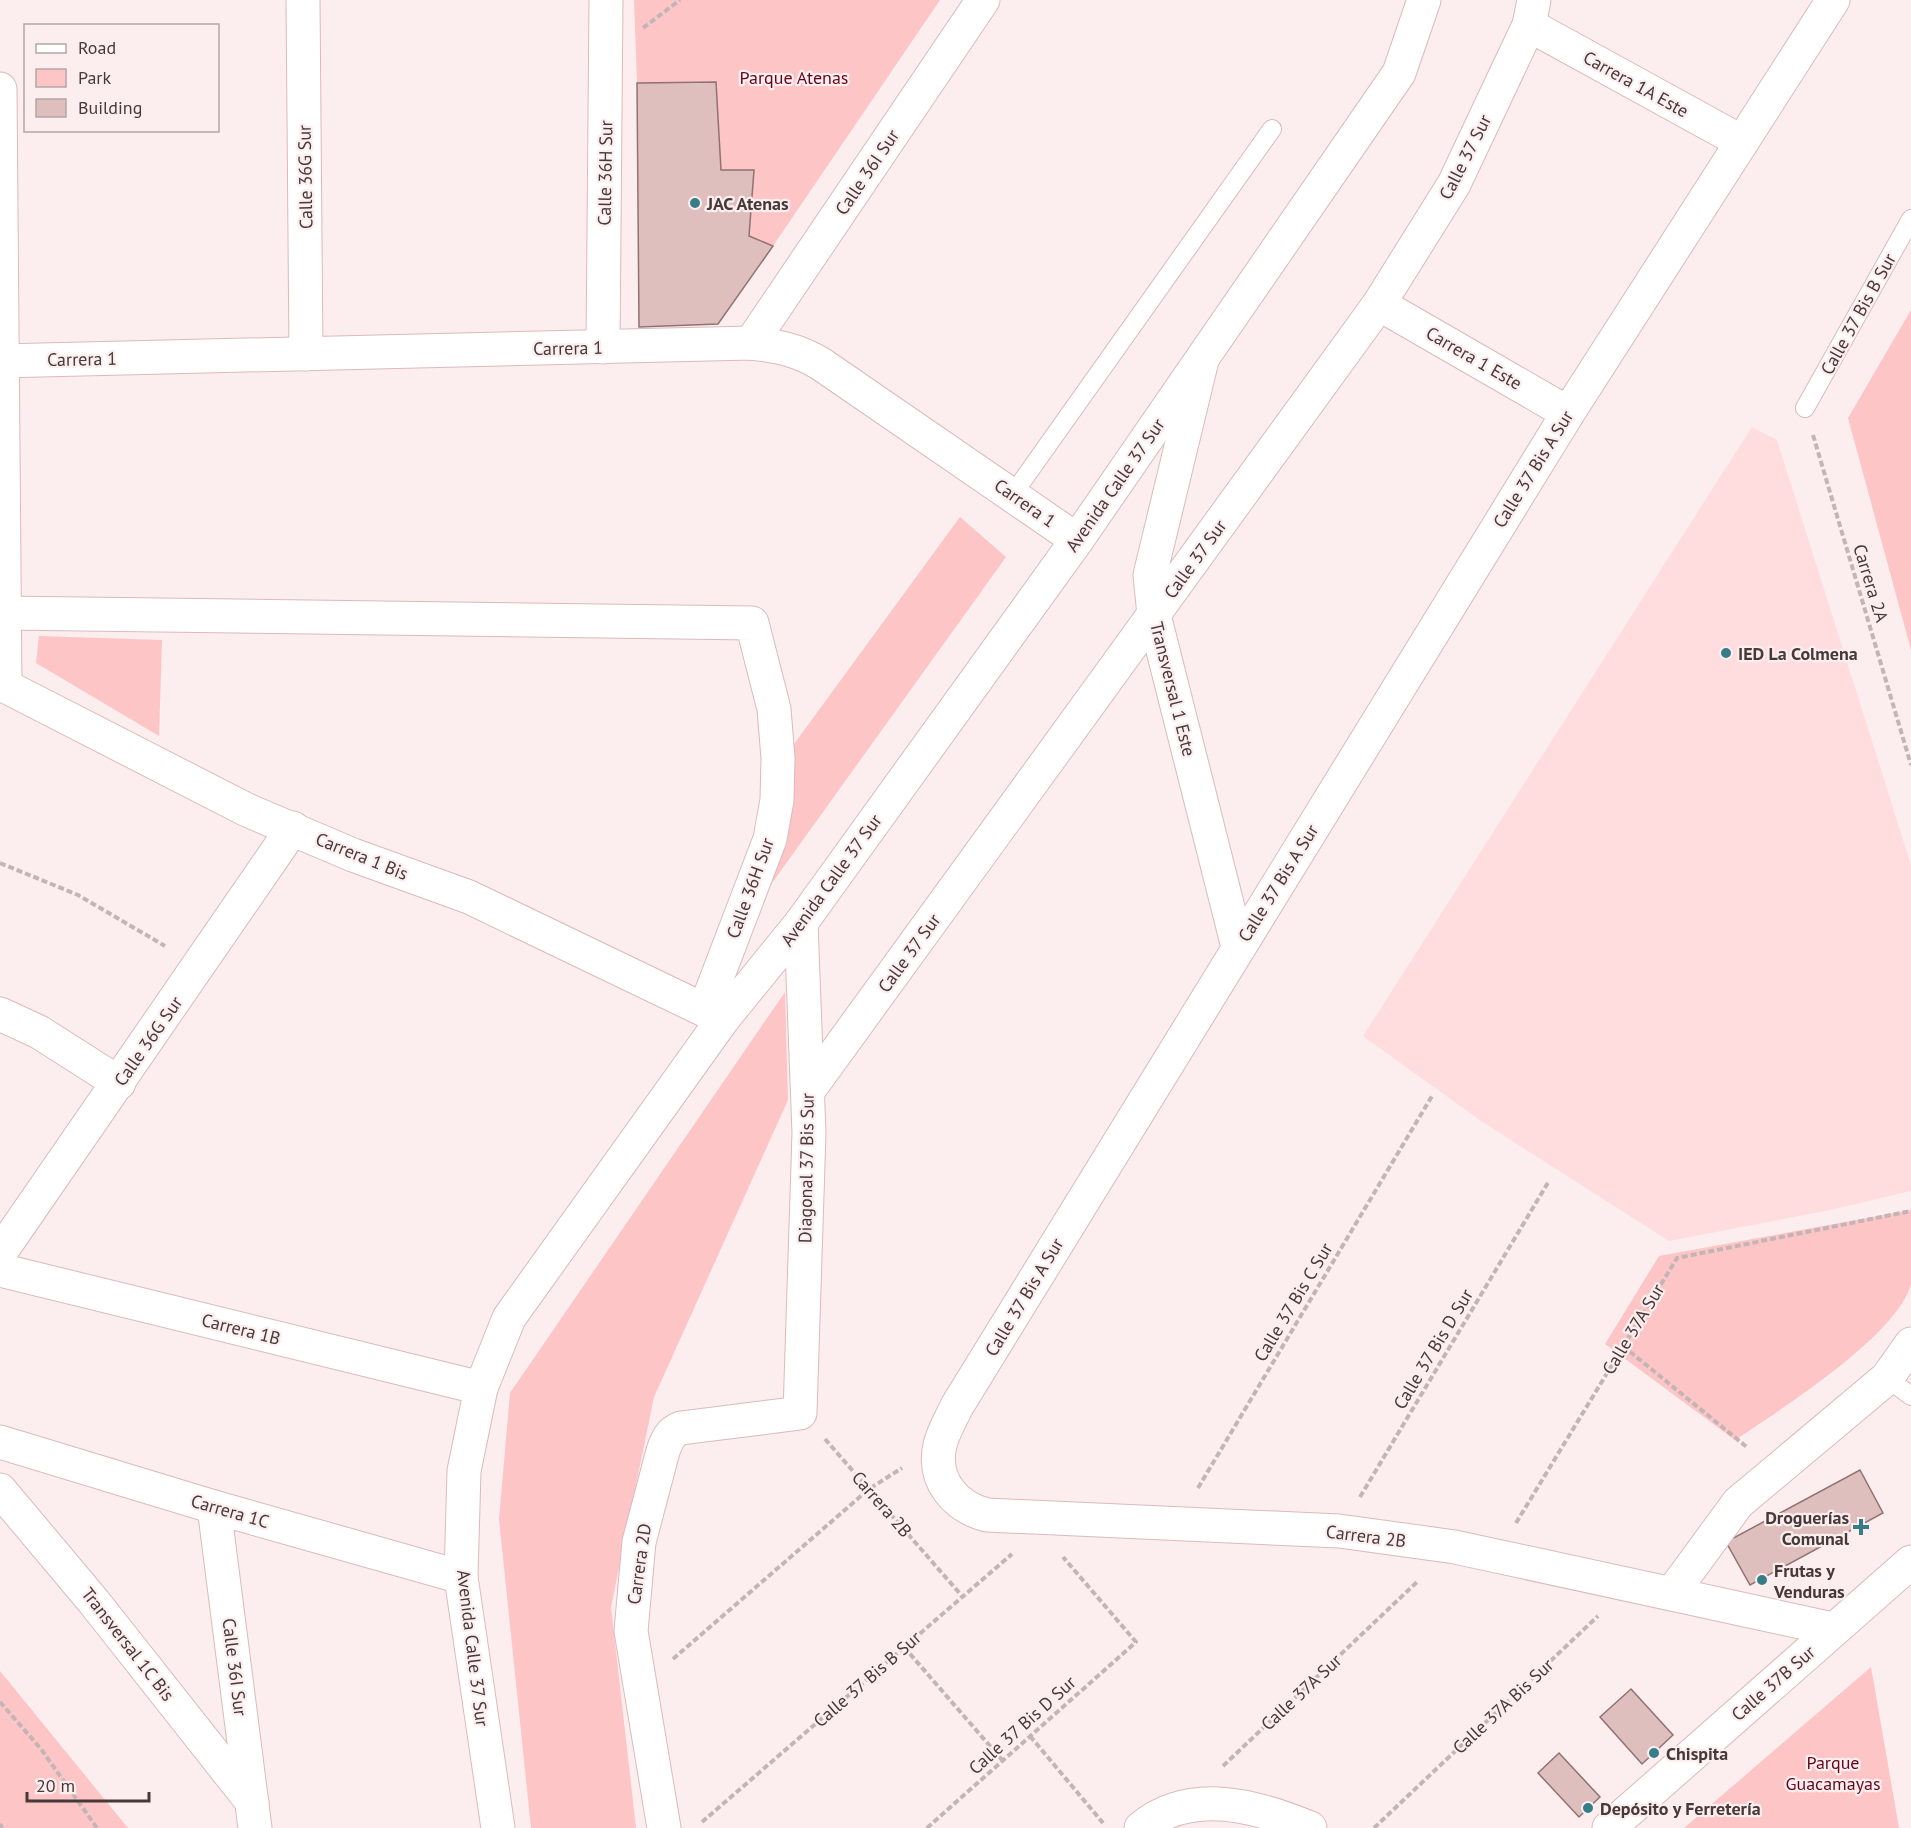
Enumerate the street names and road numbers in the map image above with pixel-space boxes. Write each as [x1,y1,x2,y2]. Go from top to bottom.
street label: Carrera 1A Este [1579,46,1693,122]
street label: Calle 37 Sur [1434,111,1496,203]
street label: Calle 36H Sur [593,120,617,226]
street label: Calle 36G Sur [293,125,317,229]
street label: Calle 36I Sur [830,125,904,219]
street label: Calle 37 Bis B Sur [1815,249,1901,379]
street label: Carrera 1 Este [1422,321,1526,395]
street label: Carrera 1 [533,336,603,360]
street label: Carrera 1 [47,347,117,371]
street label: Calle 37 Bis A Sur [1488,406,1578,532]
street label: Avenida Calle 37 Sur [1060,414,1170,556]
street label: Carrera 1 [990,474,1060,532]
street label: Calle 37 Sur [1159,515,1231,603]
street label: Carrera 2A [1848,541,1894,625]
street label: Transversal 1 Este [1145,619,1201,759]
street label: Avenida Calle 37 Sur [775,809,887,951]
street label: Calle 37 Bis A Sur [1233,820,1323,946]
street label: Carrera 1 Bis [312,827,412,885]
street label: Calle 36H Sur [721,835,779,941]
street label: Calle 37 Sur [873,909,945,997]
street label: Calle 36G Sur [109,992,187,1090]
street label: Diagonal 37 Bis Sur [793,1093,819,1243]
street label: Calle 37 Bis A Sur [980,1234,1068,1360]
street label: Calle 37 Bis C Sur [1249,1239,1337,1365]
street label: Calle 37A Sur [1597,1279,1669,1379]
street label: Calle 37 Bis D Sur [1388,1285,1478,1413]
street label: Carrera 1B [199,1308,283,1350]
street label: Carrera 2B [847,1466,917,1542]
street label: Carrera 1C [188,1489,272,1533]
street label: Carrera 2B [1325,1520,1407,1552]
street label: Carrera 2D [622,1522,656,1606]
street label: Avenida Calle 37 Sur [452,1568,494,1728]
street label: Transversal 1C Bis [76,1583,180,1705]
street label: Calle 36I Sur [218,1617,252,1717]
street label: Calle 37 Bis B Sur [808,1626,926,1732]
street label: Calle 37B Sur [1726,1640,1820,1726]
street label: Calle 37A Sur [1256,1649,1346,1735]
street label: Calle 37A Bis Sur [1448,1653,1558,1759]
street label: Calle 37 Bis D Sur [964,1671,1080,1779]

